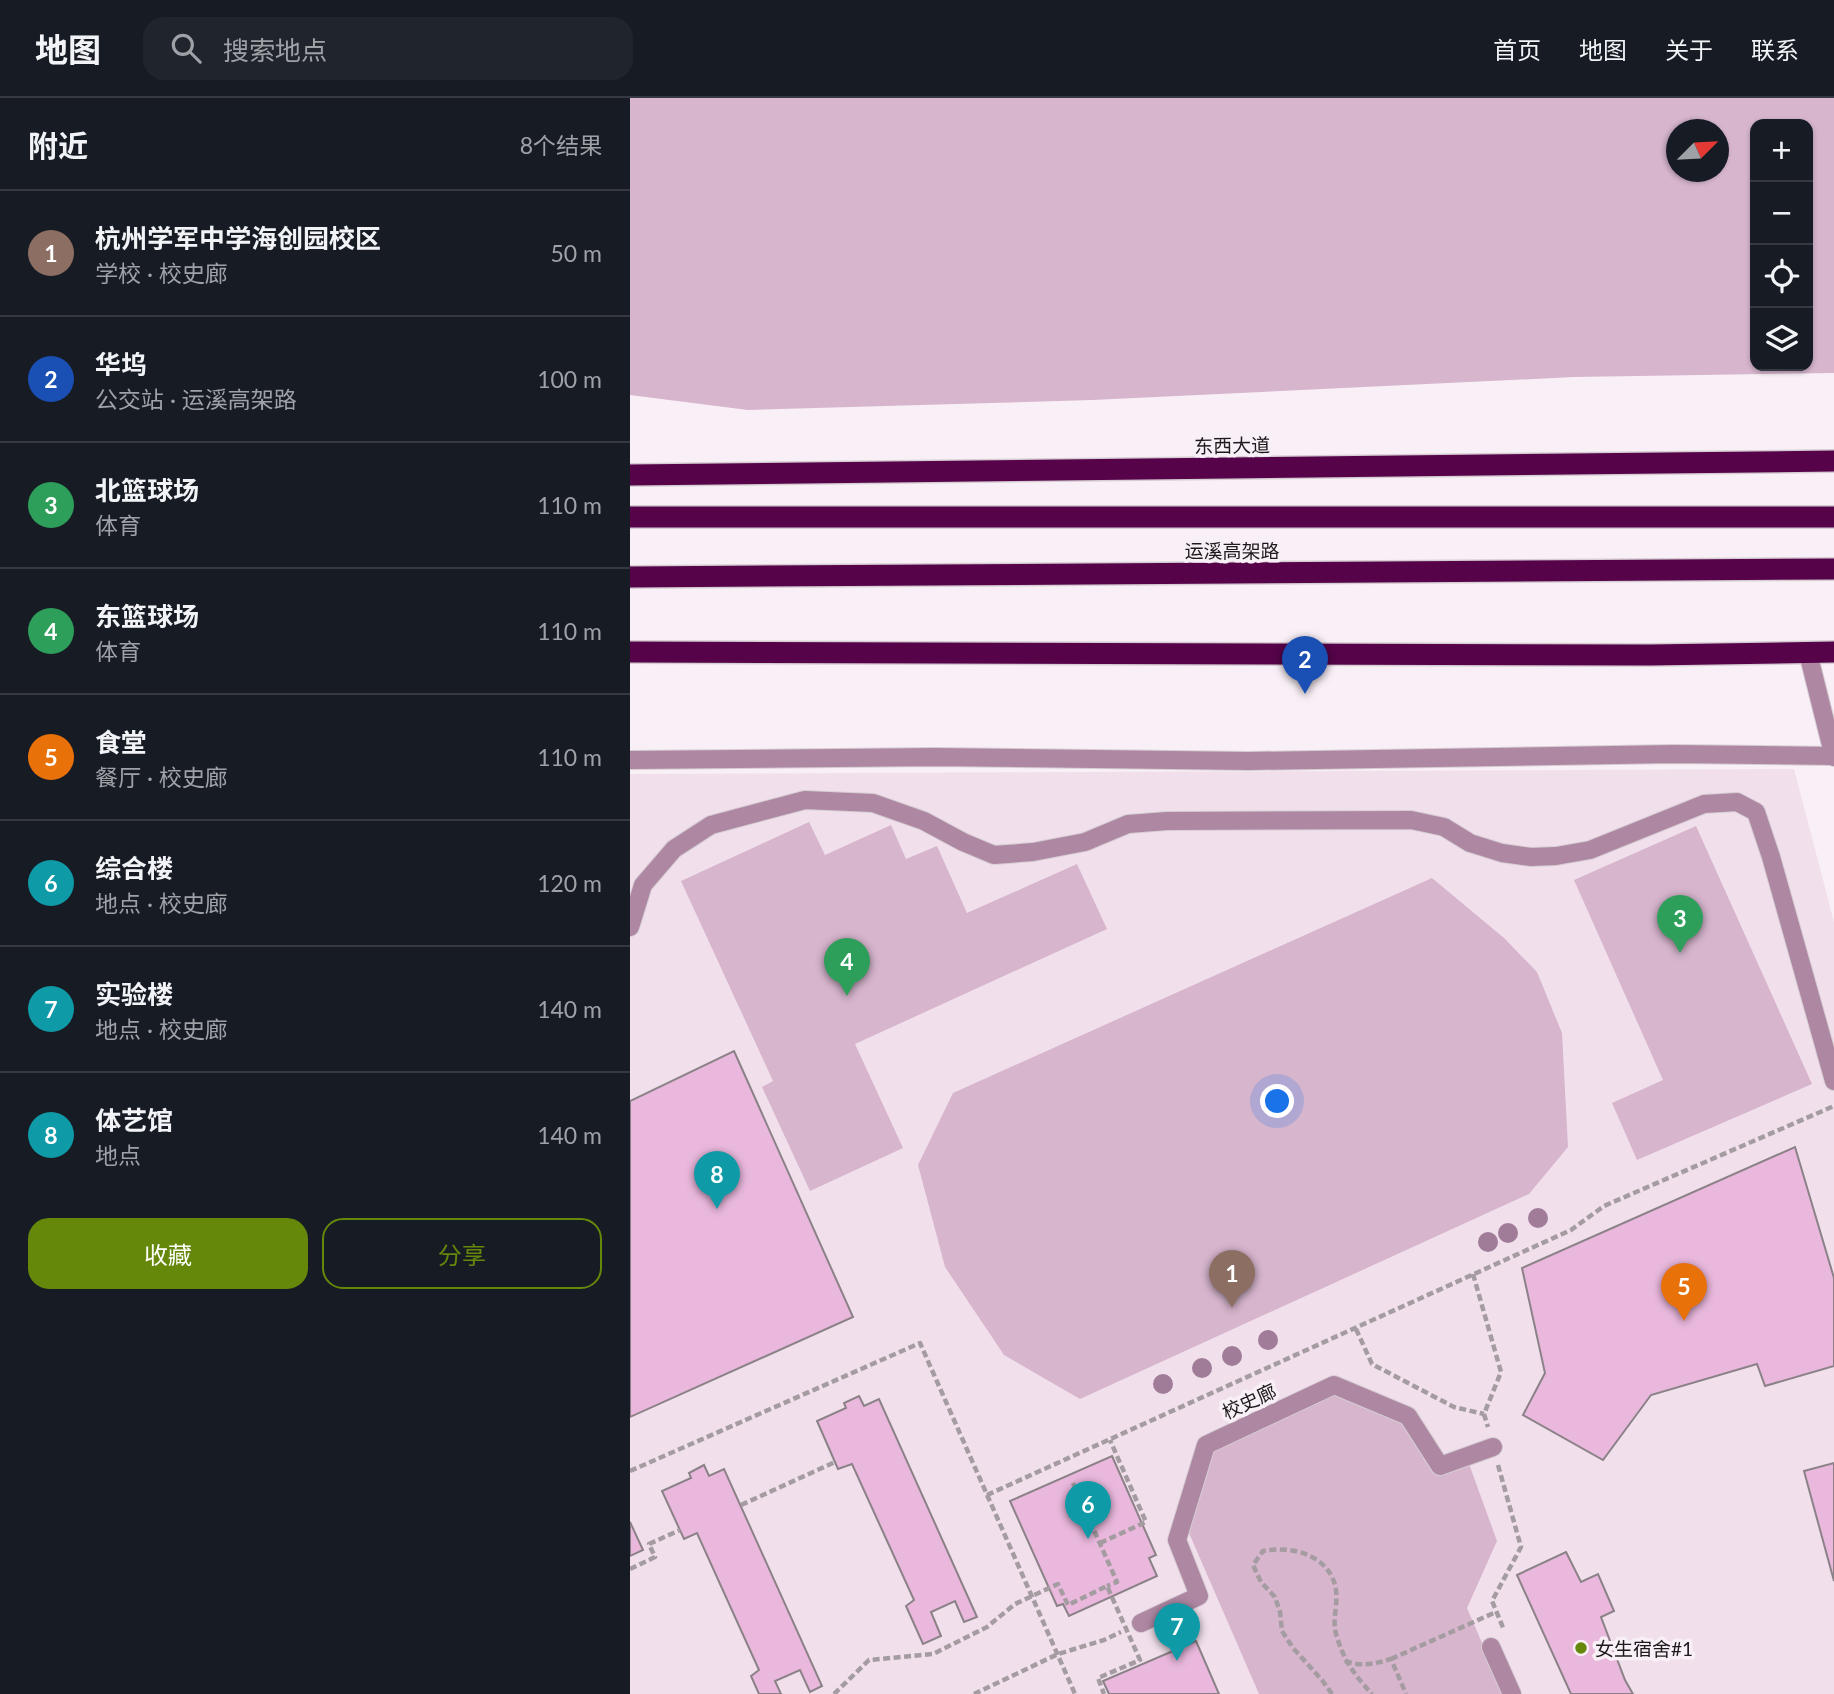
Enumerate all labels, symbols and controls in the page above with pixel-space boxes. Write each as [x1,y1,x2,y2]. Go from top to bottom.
search box [143,17,633,80]
text: 地图 [35,29,101,69]
icon: search [167,29,205,67]
text: 搜索地点 [223,34,327,66]
text: 首页 [1493,35,1541,64]
text: 地图 [1579,35,1627,64]
text: 关于 [1665,35,1713,64]
text: 联系 [1751,35,1799,64]
north arrow [1666,119,1729,182]
map controls [1750,119,1813,371]
button: + [1750,119,1813,182]
text: 附近 [28,127,88,163]
text: 8个结果 [520,131,602,159]
button: − [1750,182,1813,245]
text: 杭州学军中学海创园校区 [95,222,381,254]
text: 1 [44,239,58,267]
text: 50 m [551,239,602,267]
button: locate [1750,245,1813,308]
text: 学校 · 校史廊 [95,259,228,287]
button: layers [1750,308,1813,371]
text: 华坞 [95,348,147,380]
text: 2 [44,365,58,393]
text: 100 m [537,365,602,393]
text: 公交站 · 运溪高架路 [95,385,297,413]
street label: 东西大道 [1194,433,1270,457]
text: 北篮球场 [95,474,199,506]
text: 3 [44,491,58,519]
text: 110 m [537,491,602,519]
text: 体育 [95,511,141,539]
street label: 运溪高架路 [1184,539,1280,562]
text: 东篮球场 [95,600,199,632]
text: 4 [44,617,58,645]
text: 110 m [537,617,602,645]
pin: 2 [1282,636,1328,694]
text: 体育 [95,637,141,665]
text: 食堂 [95,726,147,758]
text: 5 [44,743,58,771]
text: 110 m [537,743,602,771]
text: 餐厅 · 校史廊 [95,763,228,791]
text: 综合楼 [95,852,173,884]
text: 6 [44,869,58,897]
text: 120 m [537,869,602,897]
text: 地点 · 校史廊 [95,889,228,917]
pin: 3 [1657,895,1703,953]
pin: 4 [824,938,870,996]
text: 实验楼 [95,978,173,1010]
text: 7 [44,995,58,1023]
text: 140 m [537,995,602,1023]
text: 地点 · 校史廊 [95,1015,228,1043]
your location [1260,1084,1294,1118]
text: 体艺馆 [95,1104,173,1136]
text: 8 [44,1121,58,1149]
text: 140 m [537,1121,602,1149]
text: 地点 [95,1141,141,1169]
pin: 8 [694,1151,740,1209]
button: 收藏 [28,1218,308,1289]
button: 分享 [322,1218,602,1289]
pin: 1 [1209,1250,1255,1308]
pin: 5 [1661,1263,1707,1321]
street label: 校史廊 [1218,1379,1280,1423]
pin: 6 [1065,1481,1111,1539]
pin: 7 [1154,1603,1200,1661]
place label: 女生宿舍#1 [1595,1637,1693,1660]
marker: 女生宿舍#1 [1573,1640,1589,1656]

